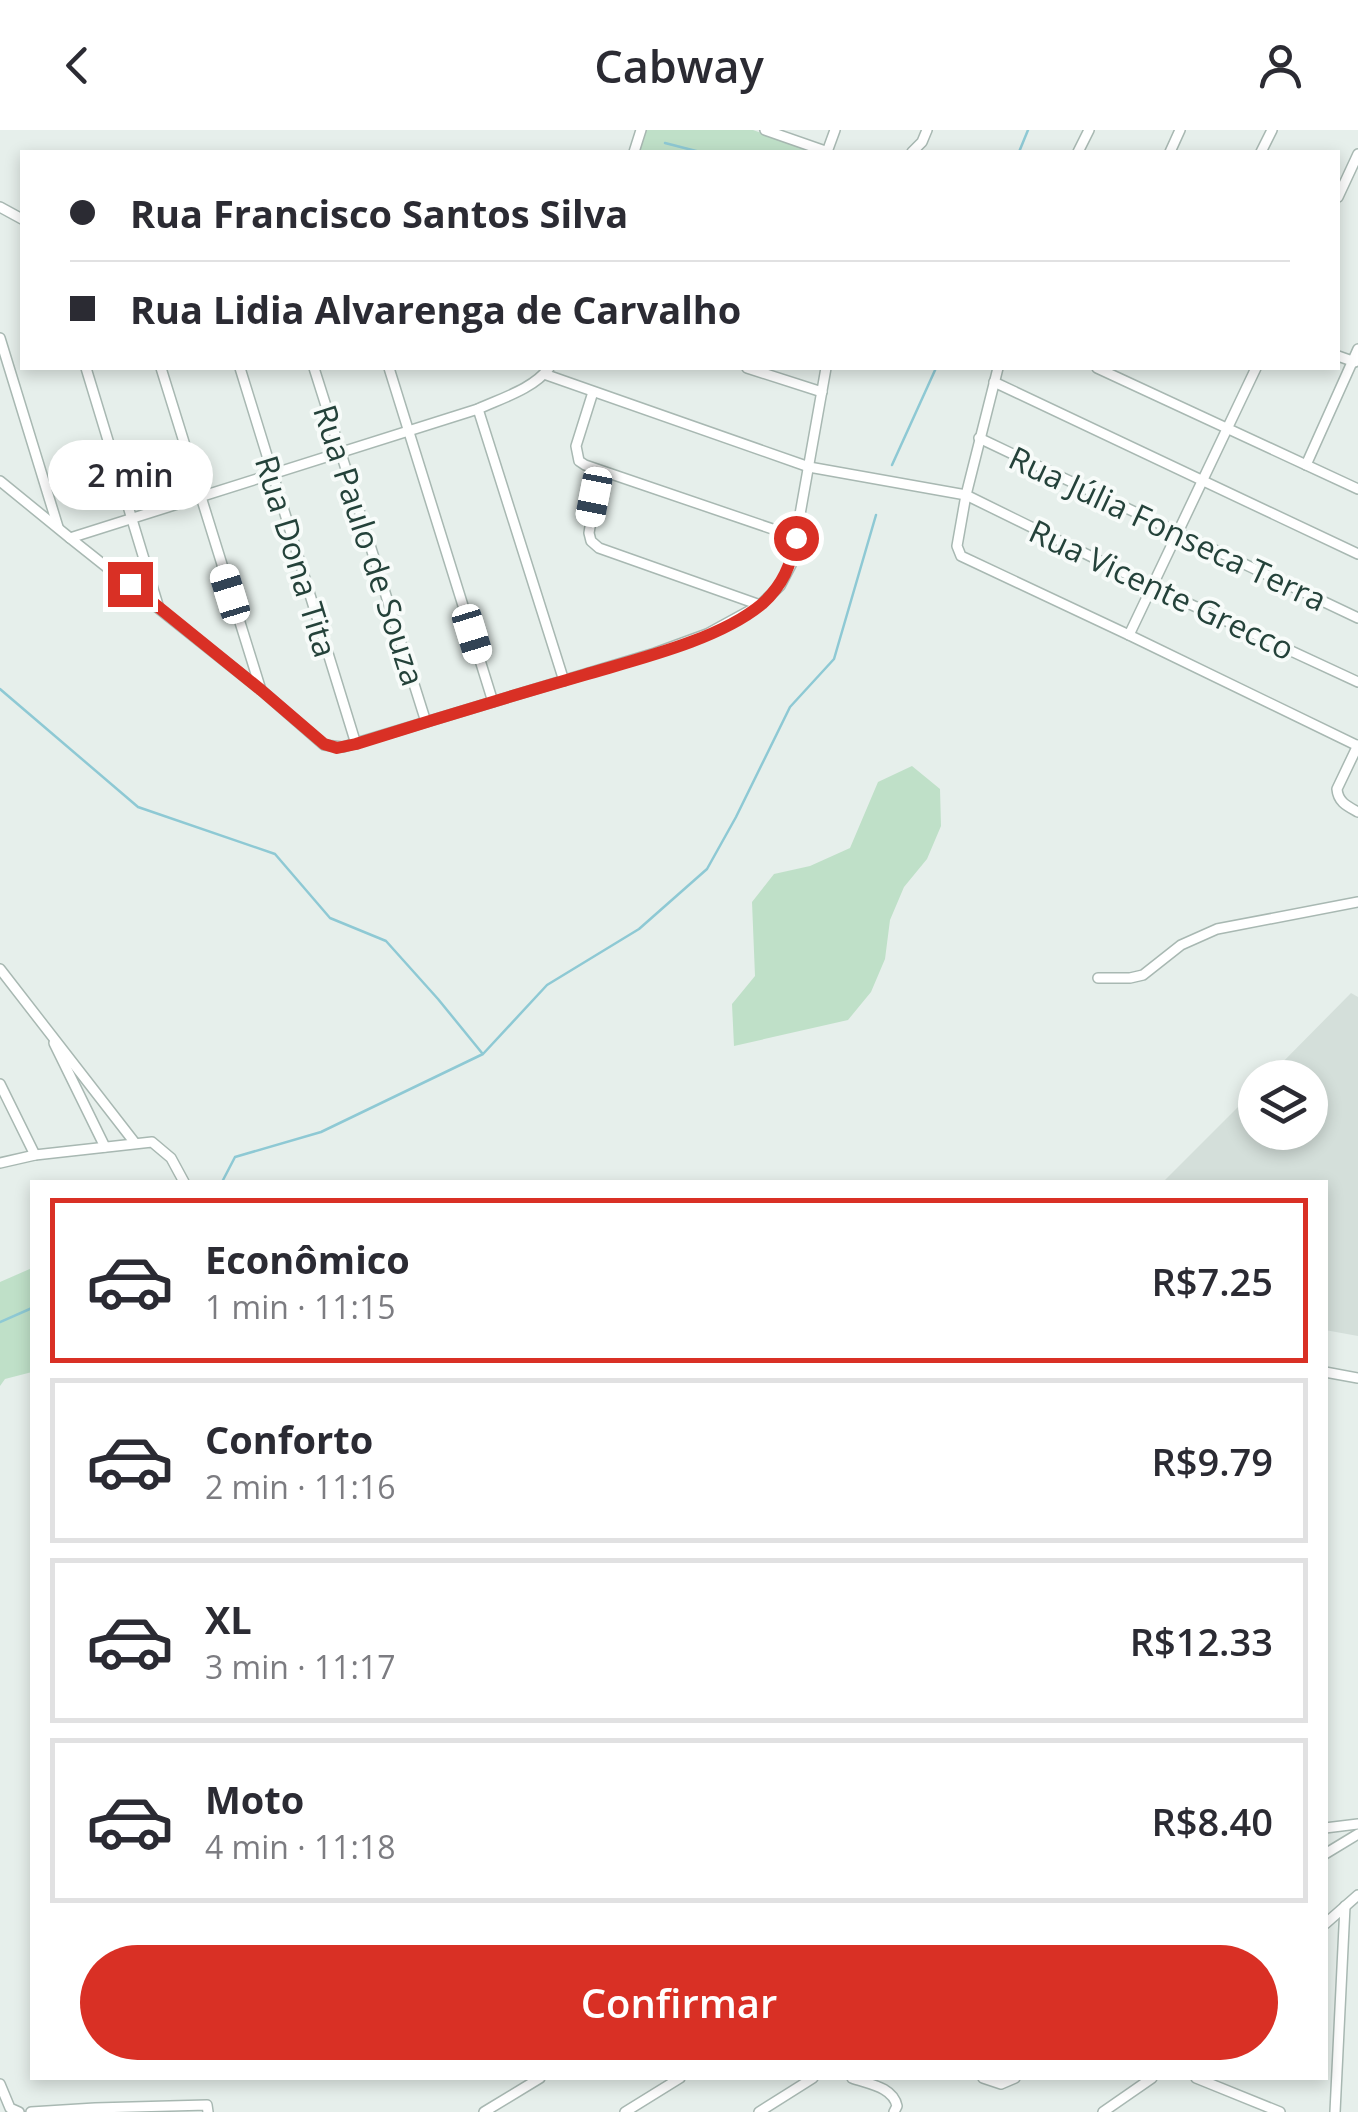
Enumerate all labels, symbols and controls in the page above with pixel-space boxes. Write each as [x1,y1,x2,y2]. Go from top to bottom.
text: Cabway [594,35,764,96]
icon: back [50,38,105,93]
icon: person [1253,38,1308,93]
text: Rua Francisco Santos Silva [130,187,628,239]
text: Rua Lidia Alvarenga de Carvalho [130,283,741,335]
street label: Rua Paulo de Souza [304,399,436,691]
street label: Rua Júlia Fonseca Terra [1002,436,1334,620]
callout: 2 min [48,439,212,509]
street label: Rua Dona Tita [246,450,348,662]
text: 2 min [87,453,174,496]
car [574,465,614,529]
street label: Rua Vicente Grecco [1023,509,1301,669]
route start [774,516,819,561]
car [207,561,253,627]
route end [108,562,153,607]
car [449,601,495,667]
map controls [1238,1060,1328,1150]
button: layers [1238,1060,1328,1150]
text: Econômico [205,1233,410,1285]
icon: car [85,1236,175,1326]
text: R$7.25 [1151,1255,1273,1307]
text: 1 min · 11:15 [205,1285,396,1328]
text: Conforto [205,1413,373,1465]
icon: car [85,1416,175,1506]
text: R$9.79 [1151,1435,1273,1487]
text: 2 min · 11:16 [205,1465,396,1508]
text: XL [205,1593,252,1645]
icon: car [85,1596,175,1686]
text: R$12.33 [1130,1615,1273,1667]
text: 3 min · 11:17 [205,1645,396,1688]
text: Moto [205,1773,304,1825]
icon: car [85,1776,175,1866]
text: R$8.40 [1151,1795,1273,1847]
text: 4 min · 11:18 [205,1825,396,1868]
button: Confirmar [80,1945,1278,2060]

